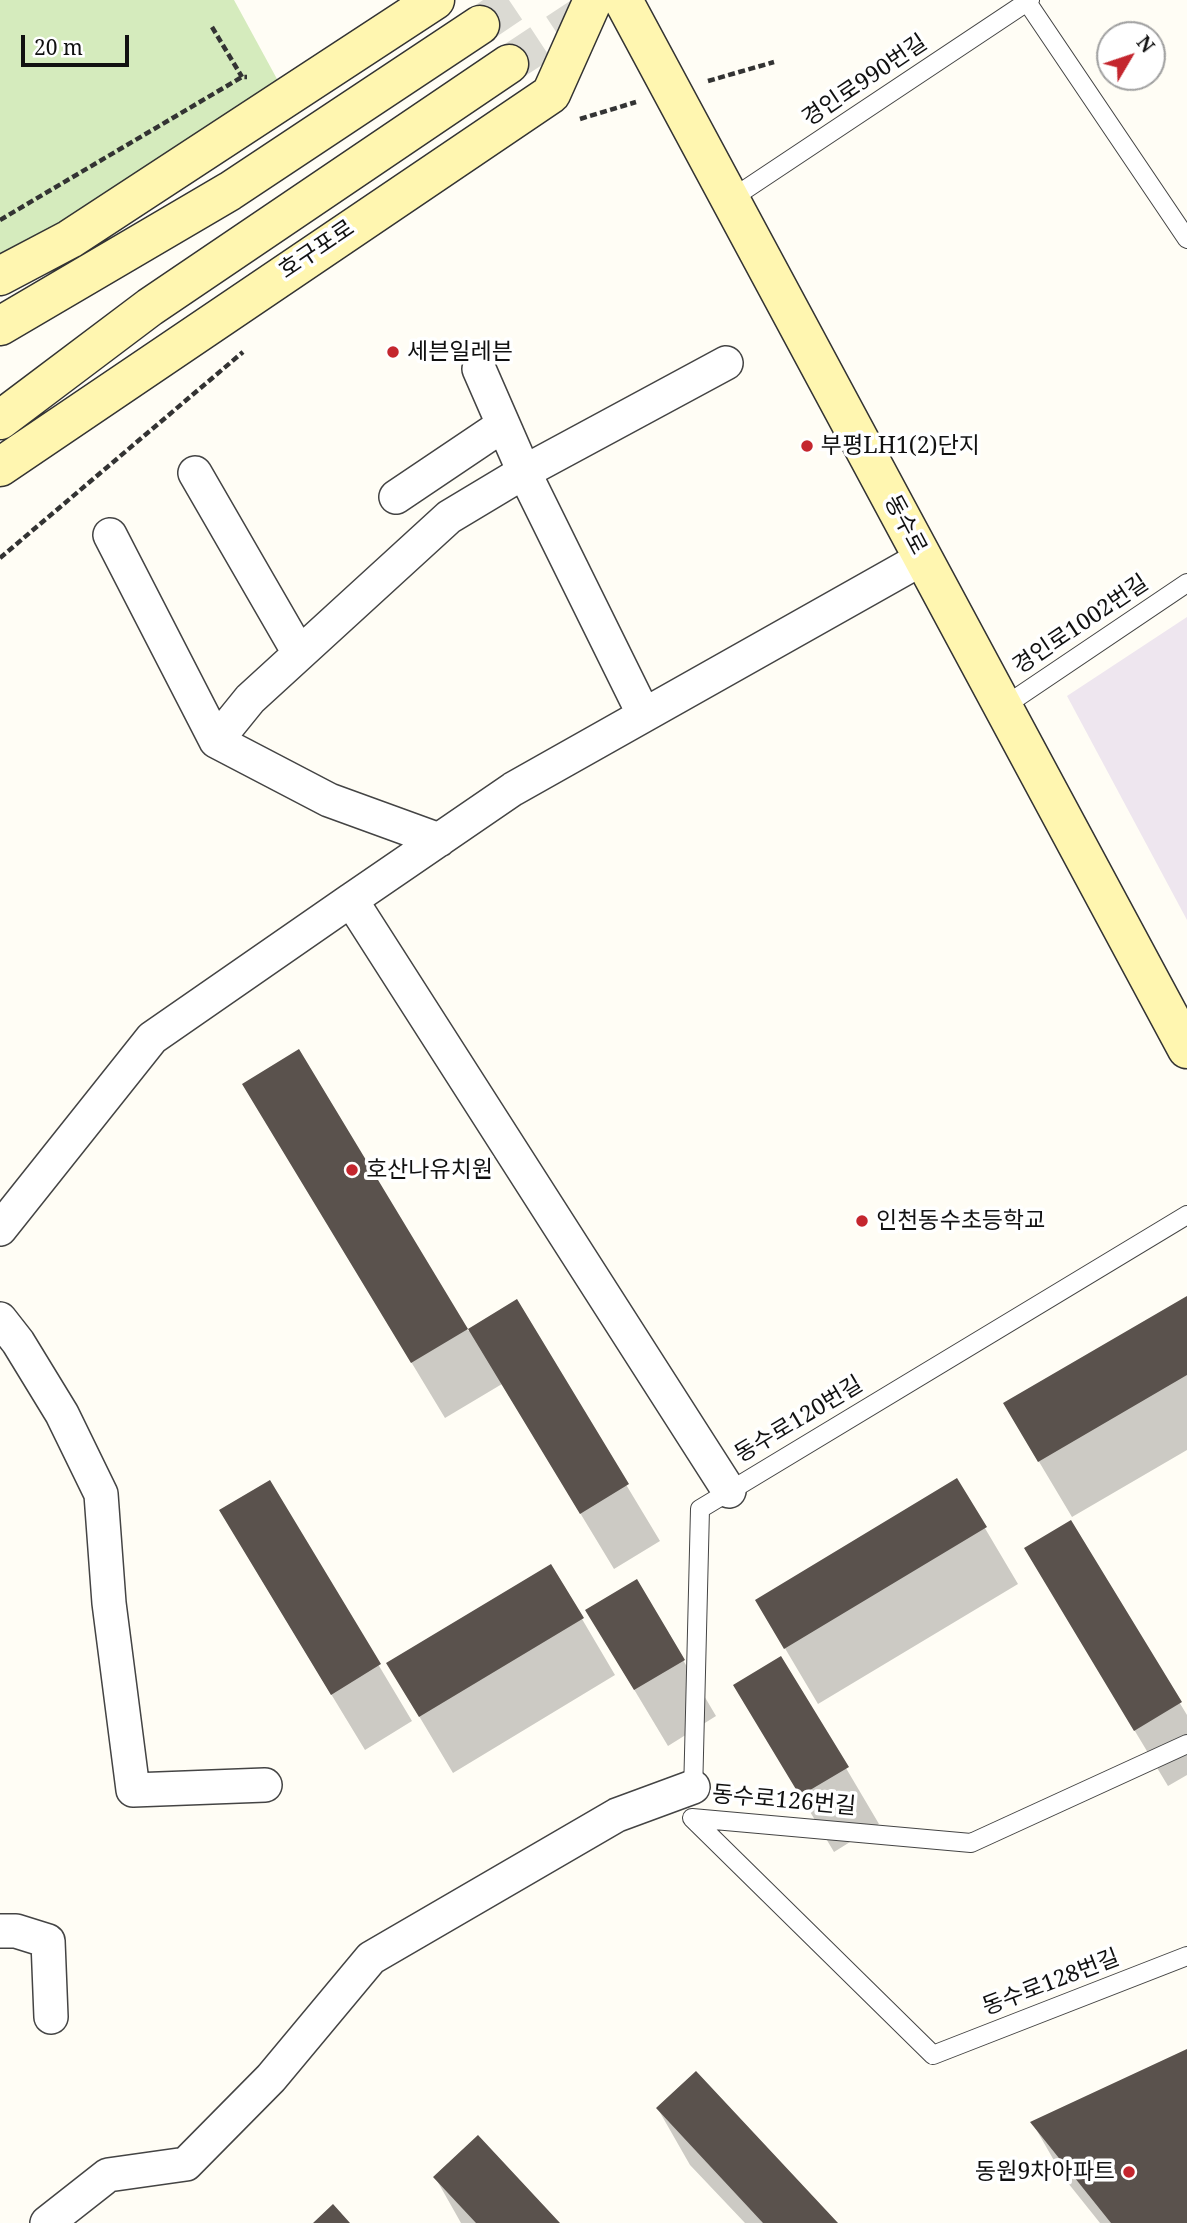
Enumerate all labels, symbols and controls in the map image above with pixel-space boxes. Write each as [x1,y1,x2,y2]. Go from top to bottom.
scale bar [24,21,133,65]
north arrow [1096,21,1166,91]
street label: 경인로990번길 [797,29,933,133]
text: N [1131,30,1161,58]
text: 20 m [34,33,83,61]
street label: 호구포로 [274,215,360,285]
place label: 세븐일레븐 [407,338,513,366]
marker: 세븐일레븐 [385,344,401,360]
place label: 부평LH1(2)단지 [821,432,980,460]
marker: 부평LH1(2)단지 [799,438,815,454]
street label: 동수로 [878,490,932,560]
street label: 경인로1002번길 [1008,570,1154,680]
place label: 호산나유치원 [366,1156,493,1184]
marker: 호산나유치원 [344,1162,360,1178]
place label: 인천동수초등학교 [876,1207,1045,1235]
marker: 인천동수초등학교 [854,1213,870,1229]
street label: 동수로120번길 [730,1371,868,1469]
street label: 동수로126번길 [711,1781,857,1821]
street label: 동수로128번길 [979,1944,1123,2022]
place label: 동원9차아파트 [975,2158,1115,2186]
marker: 동원9차아파트 [1121,2164,1137,2180]

